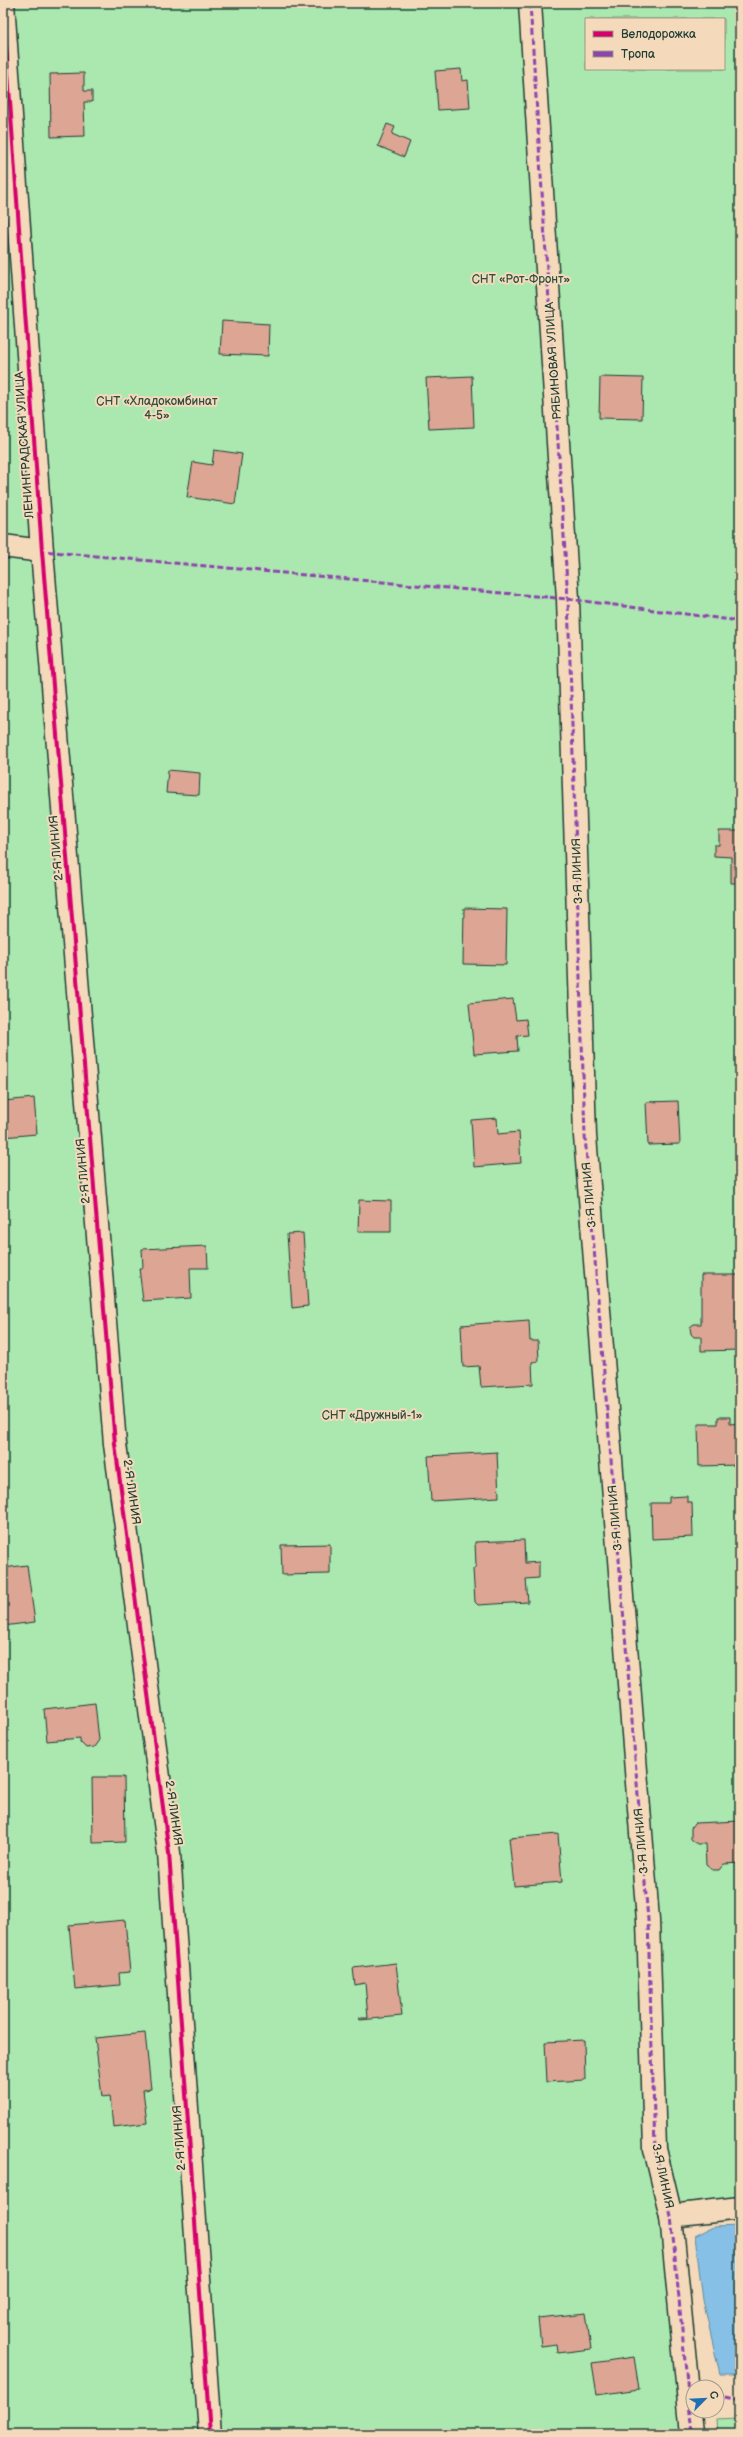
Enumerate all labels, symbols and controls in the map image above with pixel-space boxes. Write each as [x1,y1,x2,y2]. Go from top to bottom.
legend [585,18,725,70]
text: Велодорожка [621,27,696,42]
text: Тропа [621,47,655,62]
park label: СНТ «Рот-Фронт» [472,272,571,287]
street label: РЯБИНОВАЯ УЛИЦА [542,301,565,420]
street label: ЛЕНИНГРАДСКАЯ УЛИЦА [12,370,37,520]
park label: СНТ «Хладокомбинат 4-5» [96,394,218,423]
street label: 2-Я ЛИНИЯ [46,815,67,881]
street label: 3-Я ЛИНИЯ [569,838,586,904]
street label: 2-Я ЛИНИЯ [73,1138,94,1204]
street label: 3-Я ЛИНИЯ [579,1161,600,1229]
park label: СНТ «Дружный-1» [322,1408,423,1423]
street label: 2-Я ЛИНИЯ [119,1458,144,1526]
street label: 3-Я ЛИНИЯ [605,1484,626,1552]
street label: 2-Я ЛИНИЯ [161,1779,186,1847]
street label: 3-Я ЛИНИЯ [631,1807,652,1875]
street label: 2-Я ЛИНИЯ [170,2105,189,2171]
street label: 3-Я ЛИНИЯ [648,2142,677,2210]
north arrow [685,2379,725,2419]
text: С [706,2389,721,2402]

